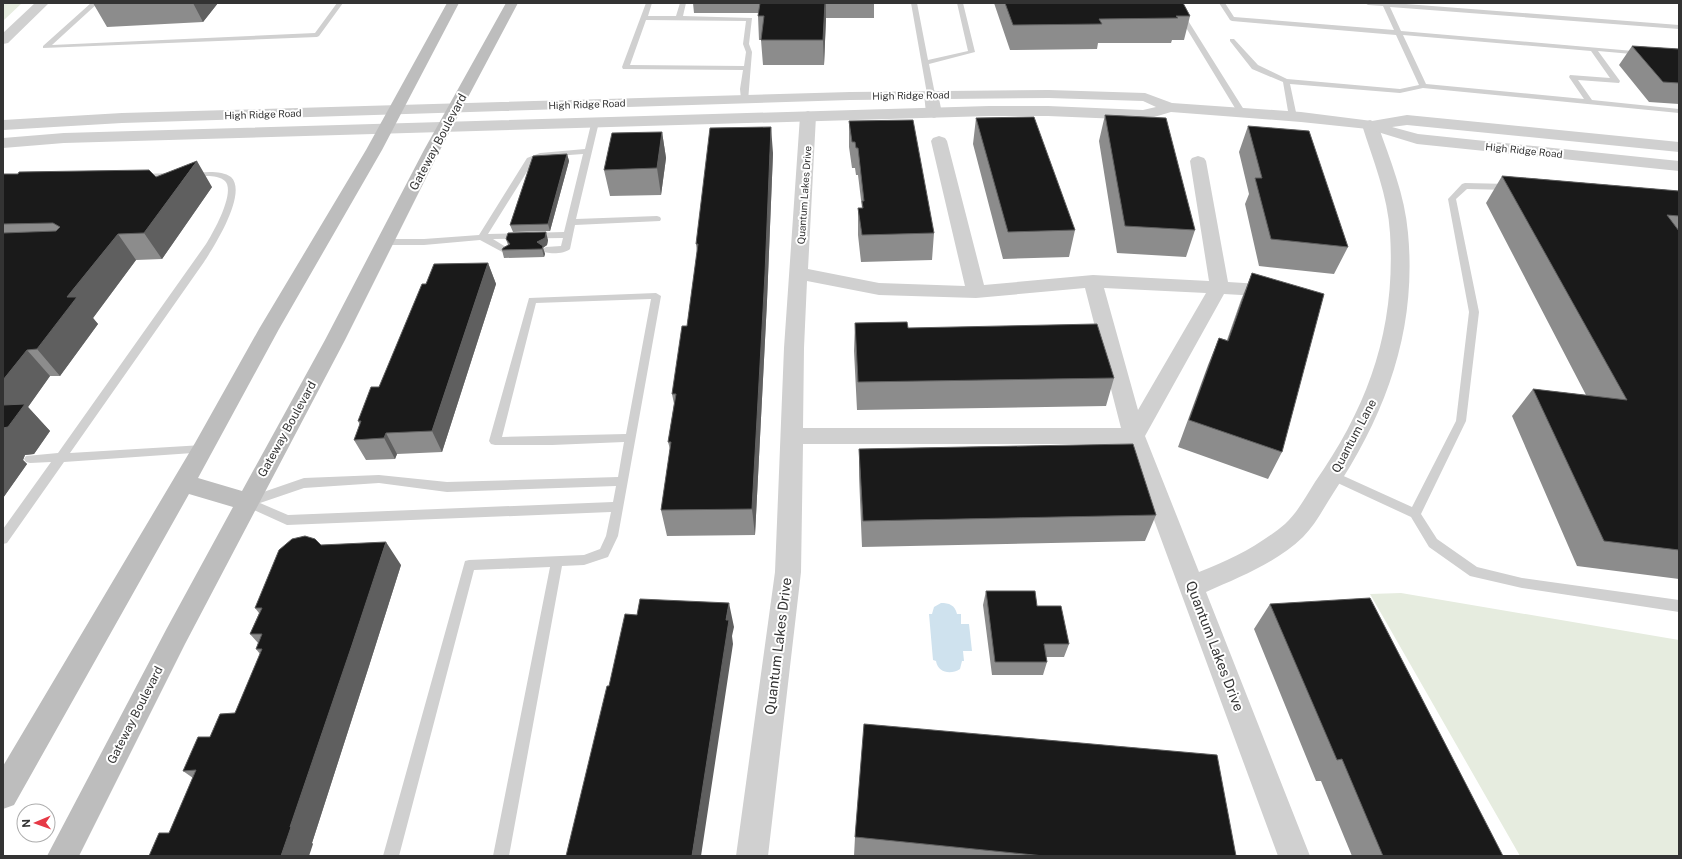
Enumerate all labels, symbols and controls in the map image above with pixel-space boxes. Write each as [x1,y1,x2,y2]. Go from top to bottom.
street label: High Ridge Road [872,88,950,102]
street label: Gateway Boulevard [407,91,469,193]
street label: High Ridge Road [548,97,626,111]
street label: High Ridge Road [224,107,302,121]
street label: High Ridge Road [1485,140,1563,160]
street label: Quantum Lakes Drive [795,145,813,245]
street label: Gateway Boulevard [255,379,319,479]
street label: Quantum Lane [1329,397,1379,475]
street label: Quantum Lakes Drive [762,576,794,716]
street label: Quantum Lakes Drive [1183,579,1247,713]
street label: Gateway Boulevard [104,664,166,766]
north arrow [16,803,56,843]
text: N [20,819,32,828]

